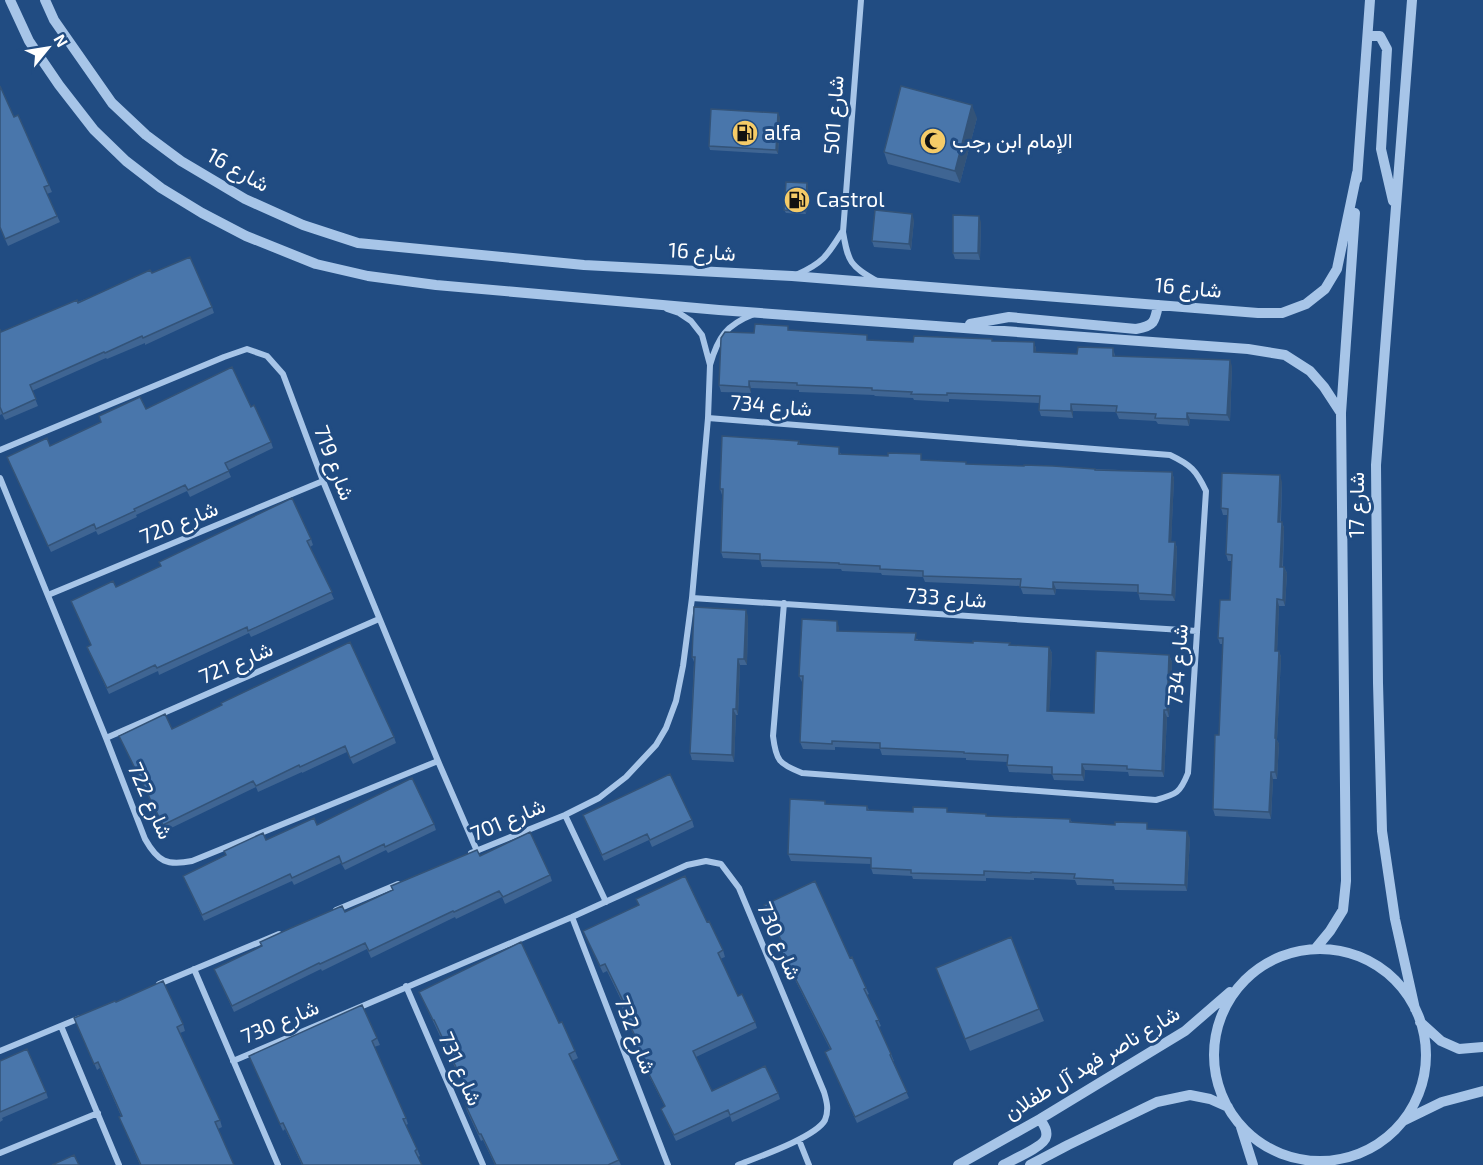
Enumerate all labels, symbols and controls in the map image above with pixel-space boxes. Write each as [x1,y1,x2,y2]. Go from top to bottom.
north arrow [18,18,78,78]
text: N [50,30,73,50]
street label: شارع 501 [817,75,851,155]
fuel station icon: alfa [730,118,760,148]
place label: alfa [764,119,801,144]
mosque icon: الإمام ابن رجب [918,126,948,156]
place label: الإمام ابن رجب [952,127,1073,155]
street label: شارع 16 [202,141,274,199]
fuel station icon: Castrol [782,185,812,215]
place label: Castrol [816,186,885,211]
street label: شارع 16 [668,236,736,268]
street label: شارع 16 [1153,271,1223,305]
street label: شارع 734 [729,388,813,424]
street label: شارع 719 [307,422,361,504]
street label: شارع 17 [1343,472,1371,538]
street label: شارع 720 [136,495,222,551]
street label: شارع 733 [905,581,987,615]
street label: شارع 734 [1161,623,1195,707]
street label: شارع 721 [195,635,277,691]
street label: شارع 722 [121,758,179,844]
street label: شارع 701 [466,792,550,848]
street label: شارع 730 [750,898,808,984]
street label: شارع 732 [607,992,663,1078]
street label: شارع 730 [237,993,323,1051]
street label: شارع ناصر فهد آل طفلان [999,999,1185,1127]
street label: شارع 731 [431,1028,489,1110]

